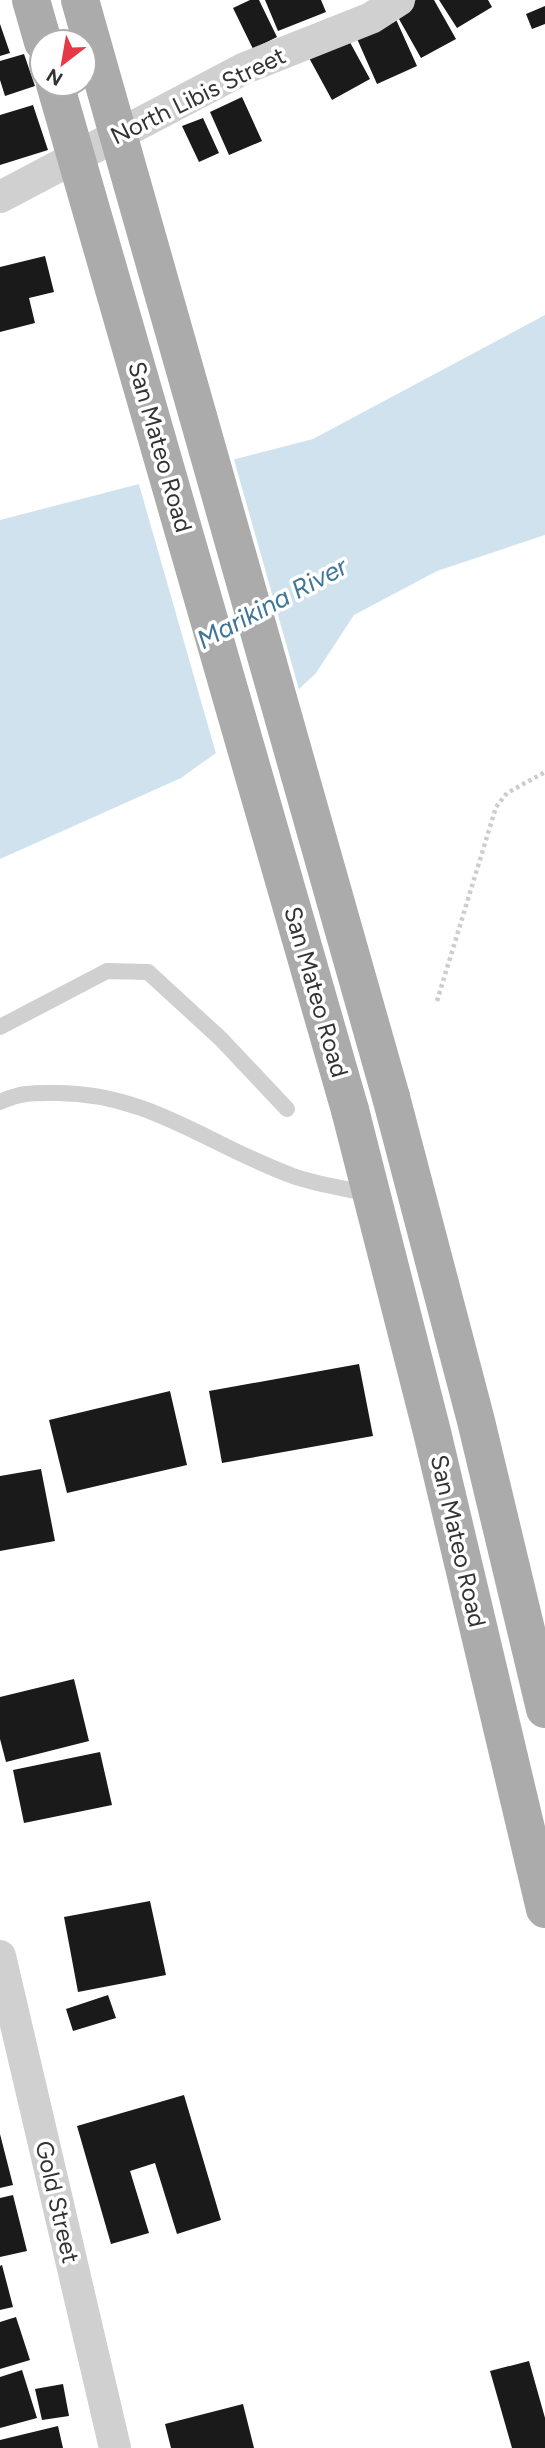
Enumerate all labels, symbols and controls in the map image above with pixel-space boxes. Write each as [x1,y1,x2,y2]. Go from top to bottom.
north arrow [28,28,98,98]
street label: North Libis Street [106,41,290,150]
text: N [42,64,67,91]
street label: San Mateo Road [122,358,199,535]
water label: Marikina River [191,549,354,656]
street label: San Mateo Road [278,903,355,1080]
street label: San Mateo Road [425,1452,492,1630]
street label: Gold Street [29,2138,86,2266]

